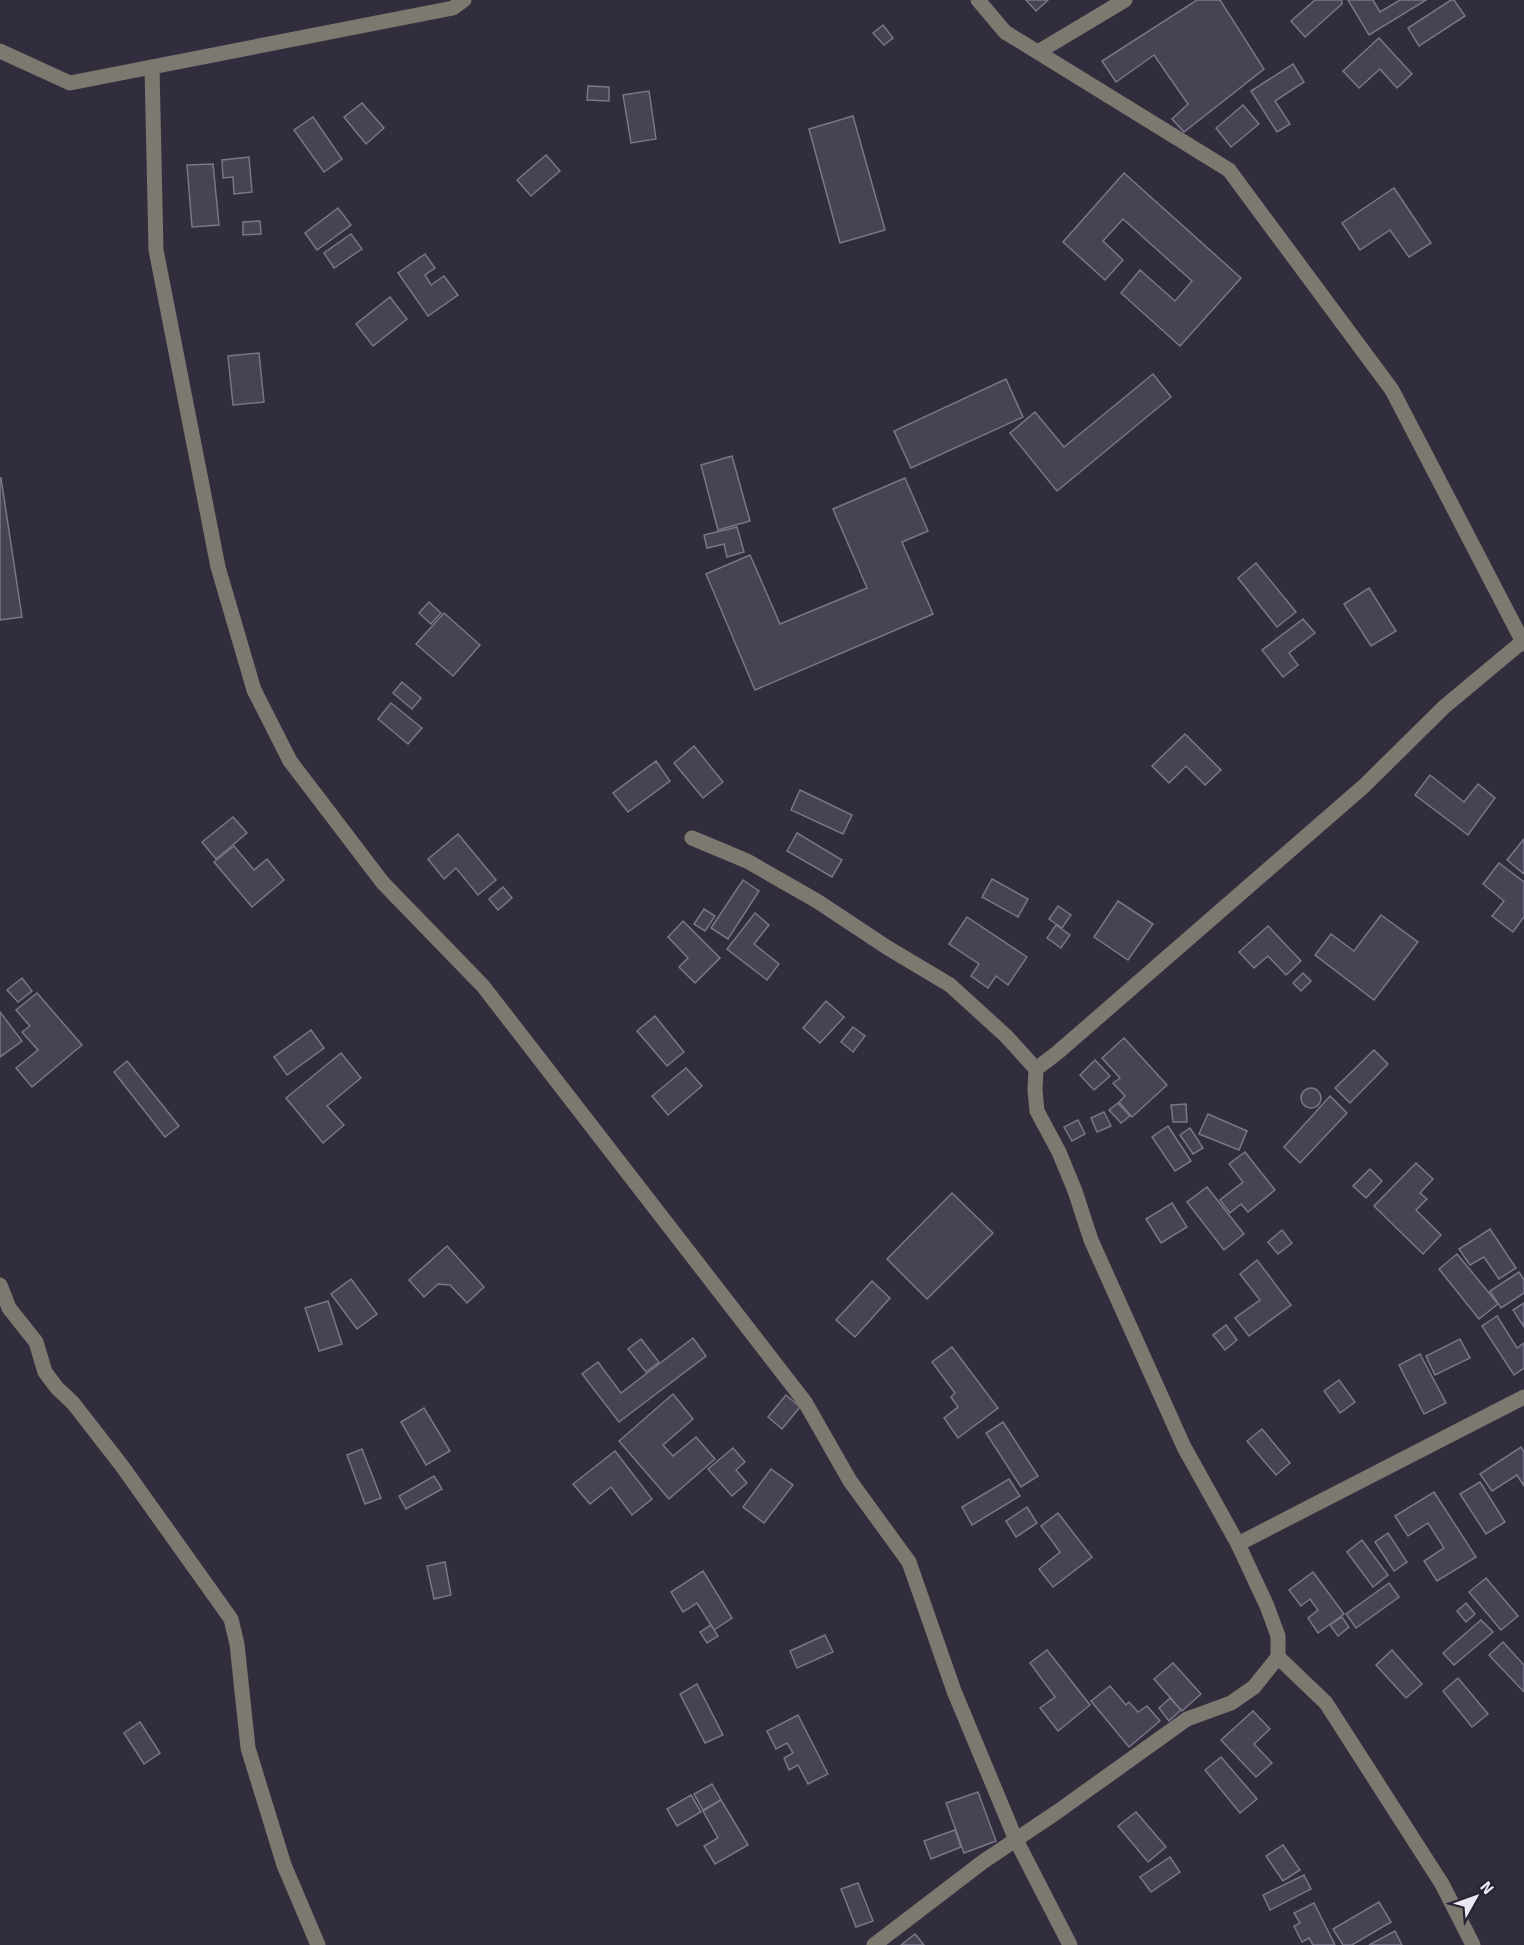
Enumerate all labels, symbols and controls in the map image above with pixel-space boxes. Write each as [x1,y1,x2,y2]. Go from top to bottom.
north arrow [1446,1867,1506,1927]
text: N [1475,1877,1498,1899]

